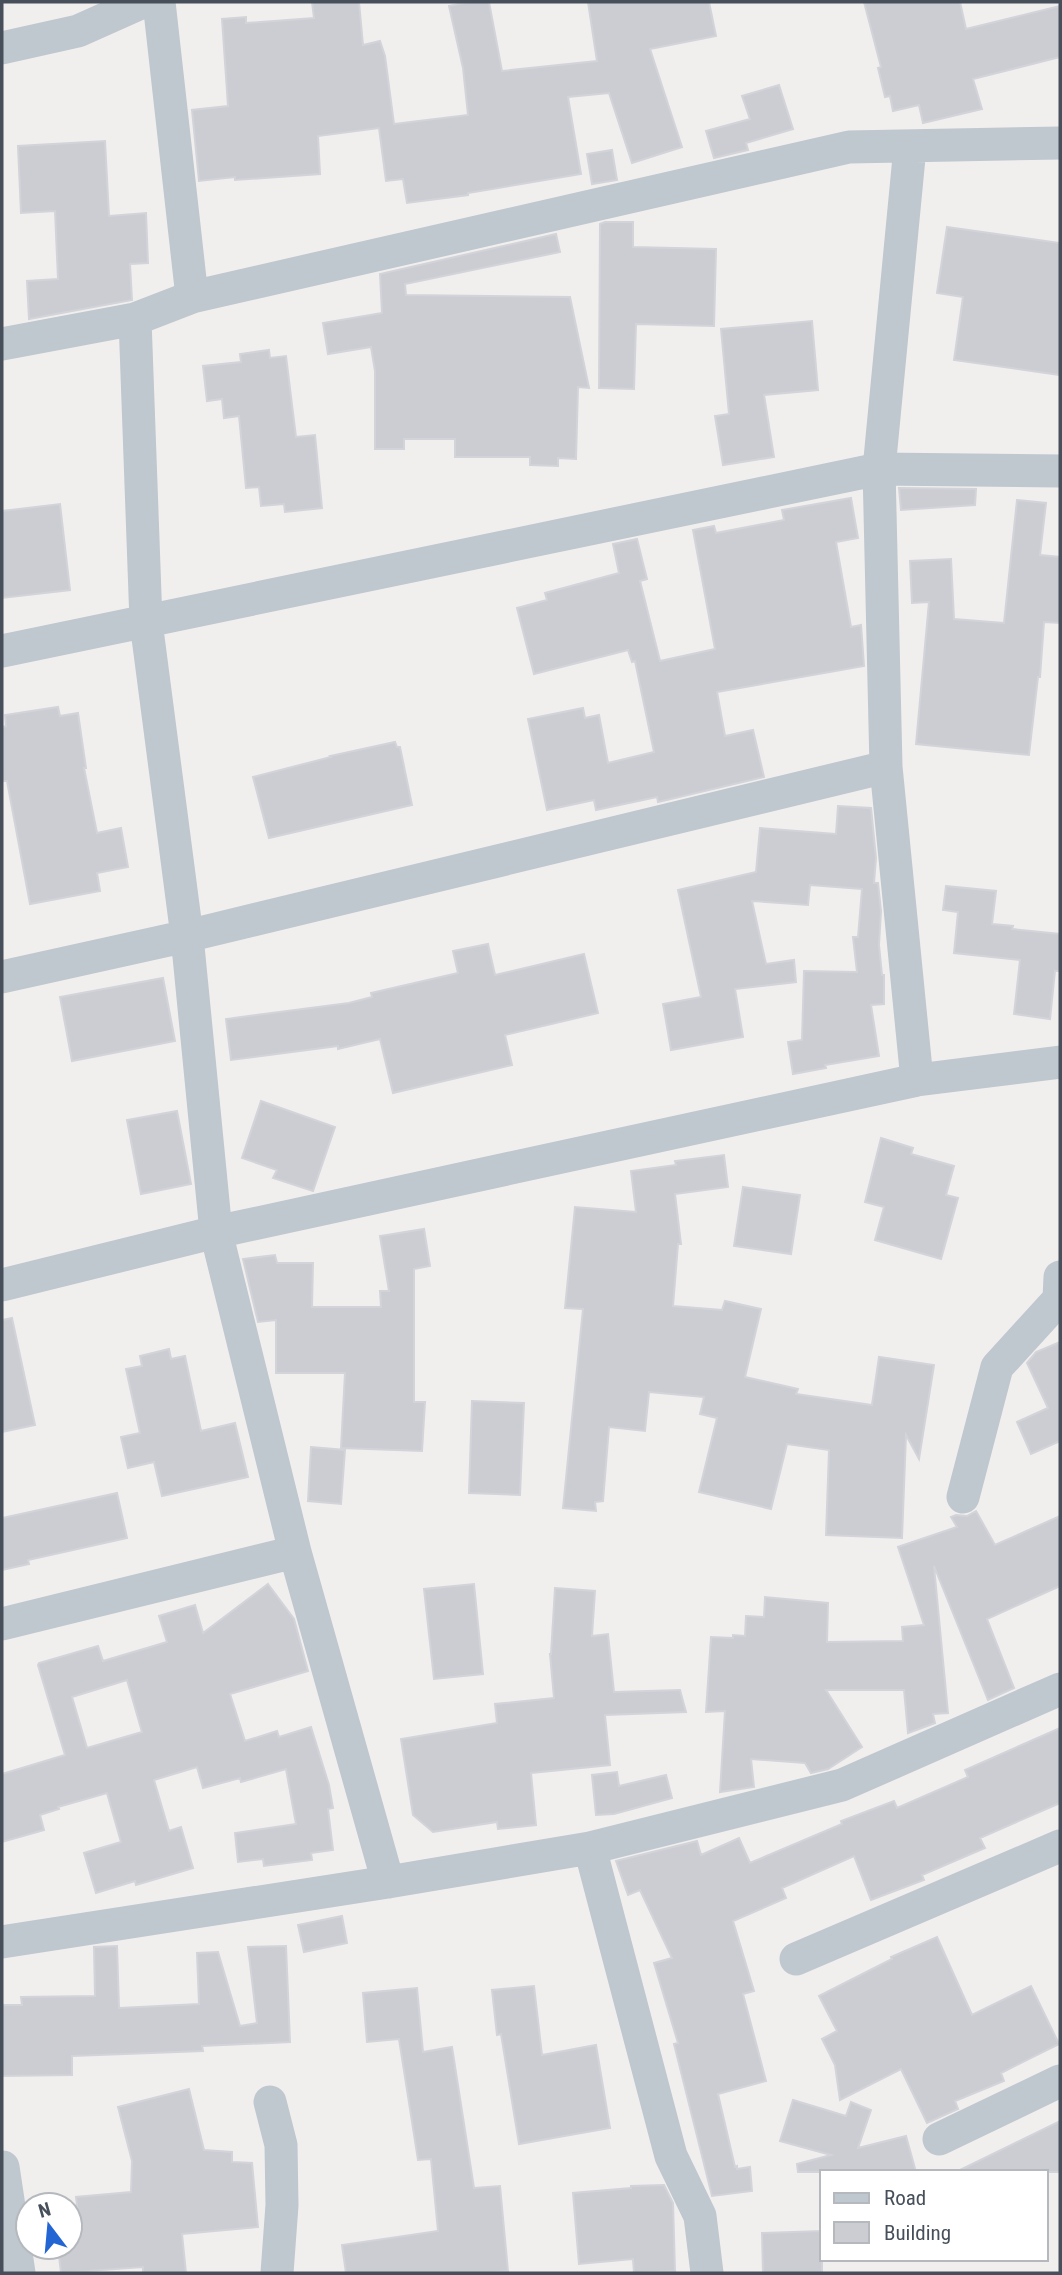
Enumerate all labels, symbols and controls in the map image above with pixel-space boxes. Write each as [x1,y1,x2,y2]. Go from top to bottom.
legend [820,2170,1048,2261]
text: Road [884,2186,926,2210]
north arrow [14,2191,84,2261]
text: N [36,2197,53,2223]
text: Building [884,2221,951,2245]

